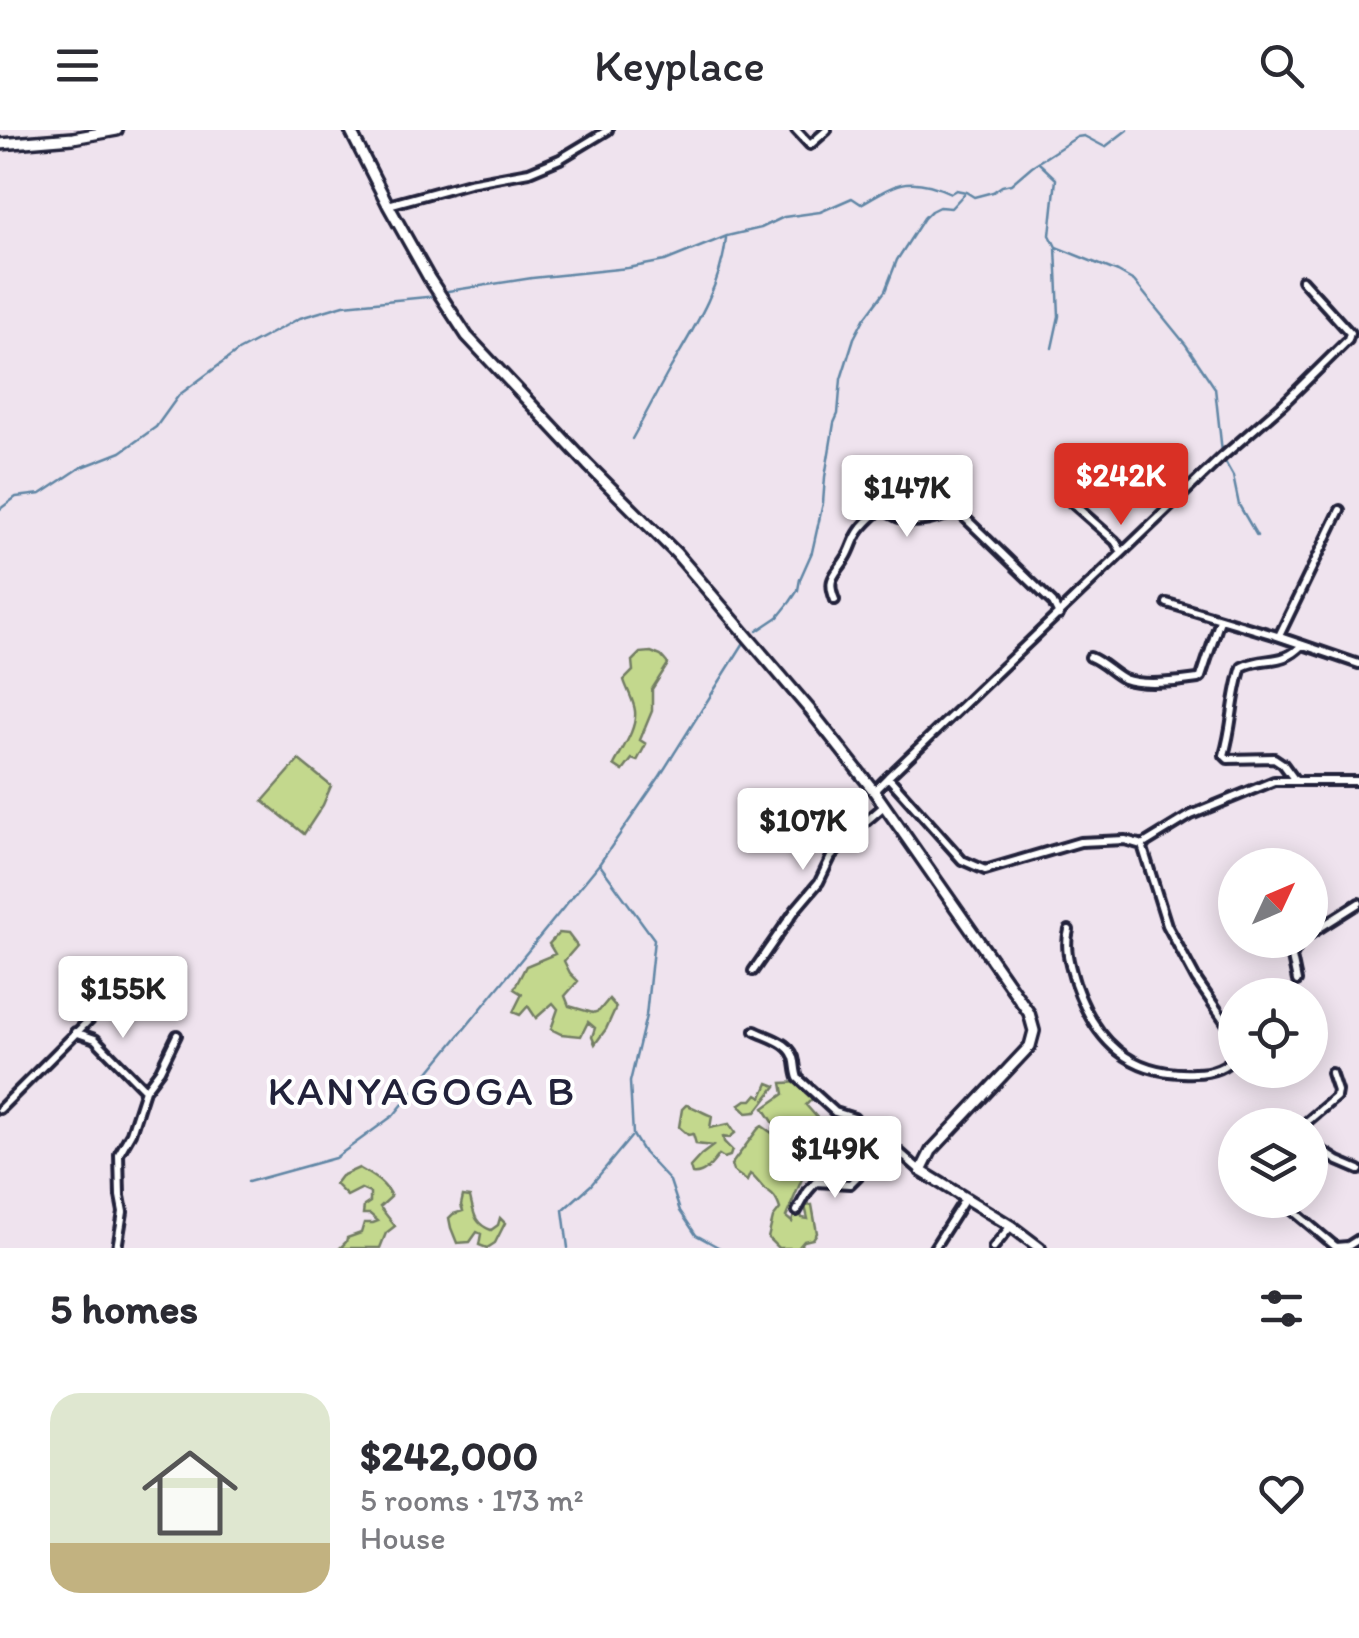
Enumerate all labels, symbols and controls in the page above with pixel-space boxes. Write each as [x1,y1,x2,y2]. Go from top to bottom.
icon: menu [50,38,105,93]
text: Keyplace [594,38,765,92]
icon: search [1254,38,1309,93]
pin: $242K [1051,443,1191,528]
pin: $147K [837,455,977,540]
text: $242K [1076,456,1166,494]
text: $147K [864,468,950,506]
pin: $107K [733,788,873,873]
text: $107K [759,801,847,839]
north arrow [1218,848,1328,958]
map controls [1218,848,1328,1218]
pin: $155K [53,956,193,1041]
text: $155K [80,969,166,1007]
button: locate [1218,978,1328,1088]
district label: KANYAGOGA B [267,1065,577,1116]
button: layers [1218,1108,1328,1218]
pin: $149K [765,1116,905,1201]
text: $149K [791,1129,879,1167]
icon: filters [1254,1281,1309,1336]
text: 5 homes [50,1283,198,1334]
text: $242,000 [360,1430,538,1481]
icon: home [130,1433,250,1553]
icon: heart [1254,1466,1309,1521]
text: 5 rooms · 173 m² [360,1481,584,1519]
text: House [360,1519,446,1557]

